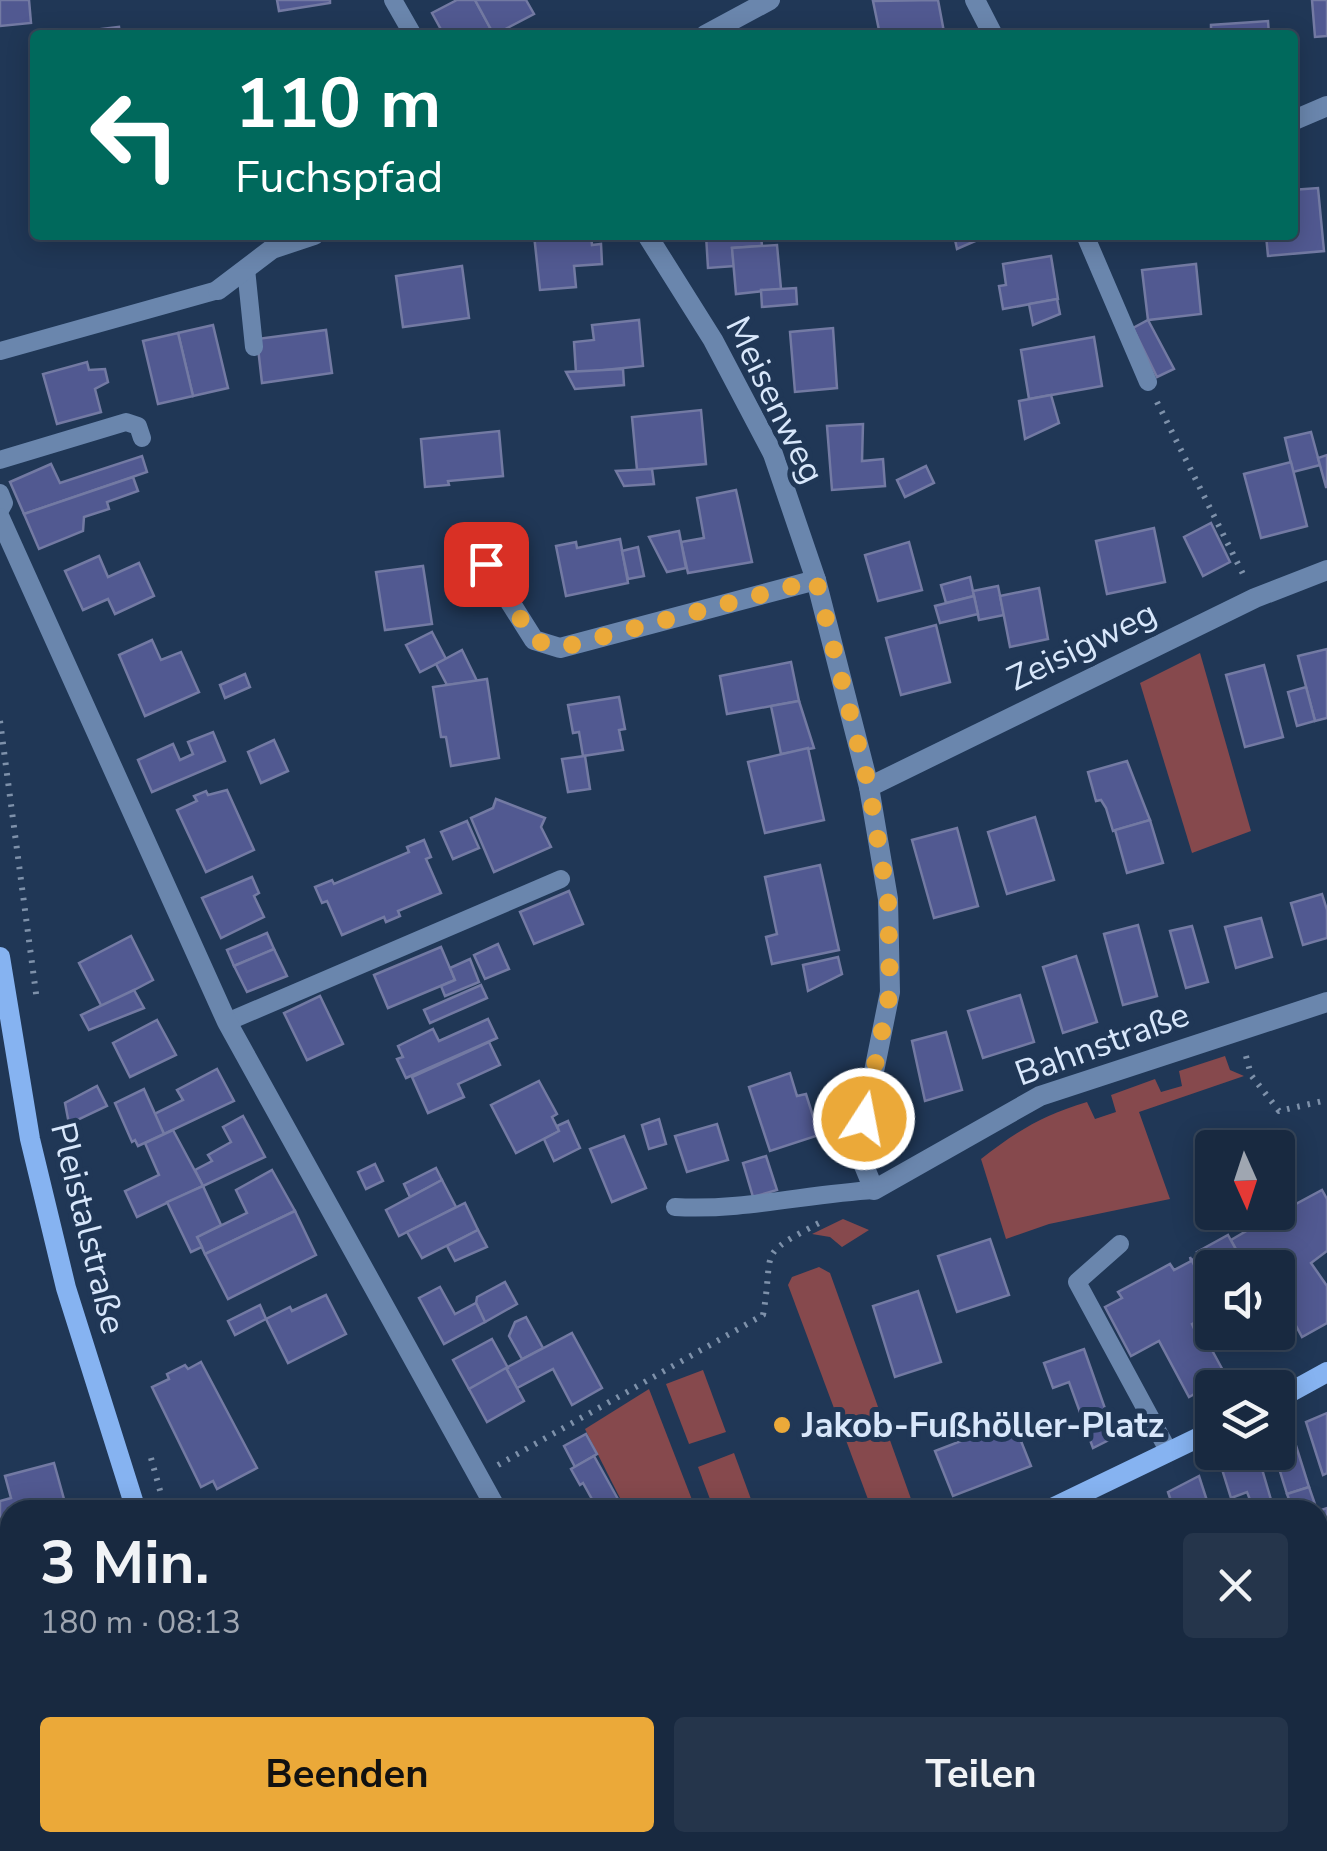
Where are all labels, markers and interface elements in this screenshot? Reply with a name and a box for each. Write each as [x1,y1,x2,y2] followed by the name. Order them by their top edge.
[235,56,441,152] text: 110 m
[70,70,200,200] icon: left
[235,147,443,208] text: Fuchspfad
[714,309,836,491] street label: Meisenweg
[444,522,529,607] pin
[459,537,514,592] icon: arrive
[1000,590,1164,702] street label: Zeisigweg
[1008,991,1196,1097] street label: Bahnstraße
[812,1067,916,1171] position arrow
[39,1117,137,1339] street label: Pleistalstraße
[1195,1130,1295,1230] north arrow
[1195,1130,1295,1470] map controls
[1195,1250,1295,1350] button: sound
[1195,1370,1295,1470] button: layers
[801,1402,1164,1449] place label: Jakob-Fußhöller-Platz
[771,1414,793,1436] marker: Jakob-Fußhöller-Platz
[40,1522,210,1604] text: 3 Min.
[1183,1533,1288,1638] button: close
[40,1601,241,1644] text: 180 m · 08:13
[40,1717,654,1832] button: Beenden
[674,1717,1288,1832] button: Teilen

